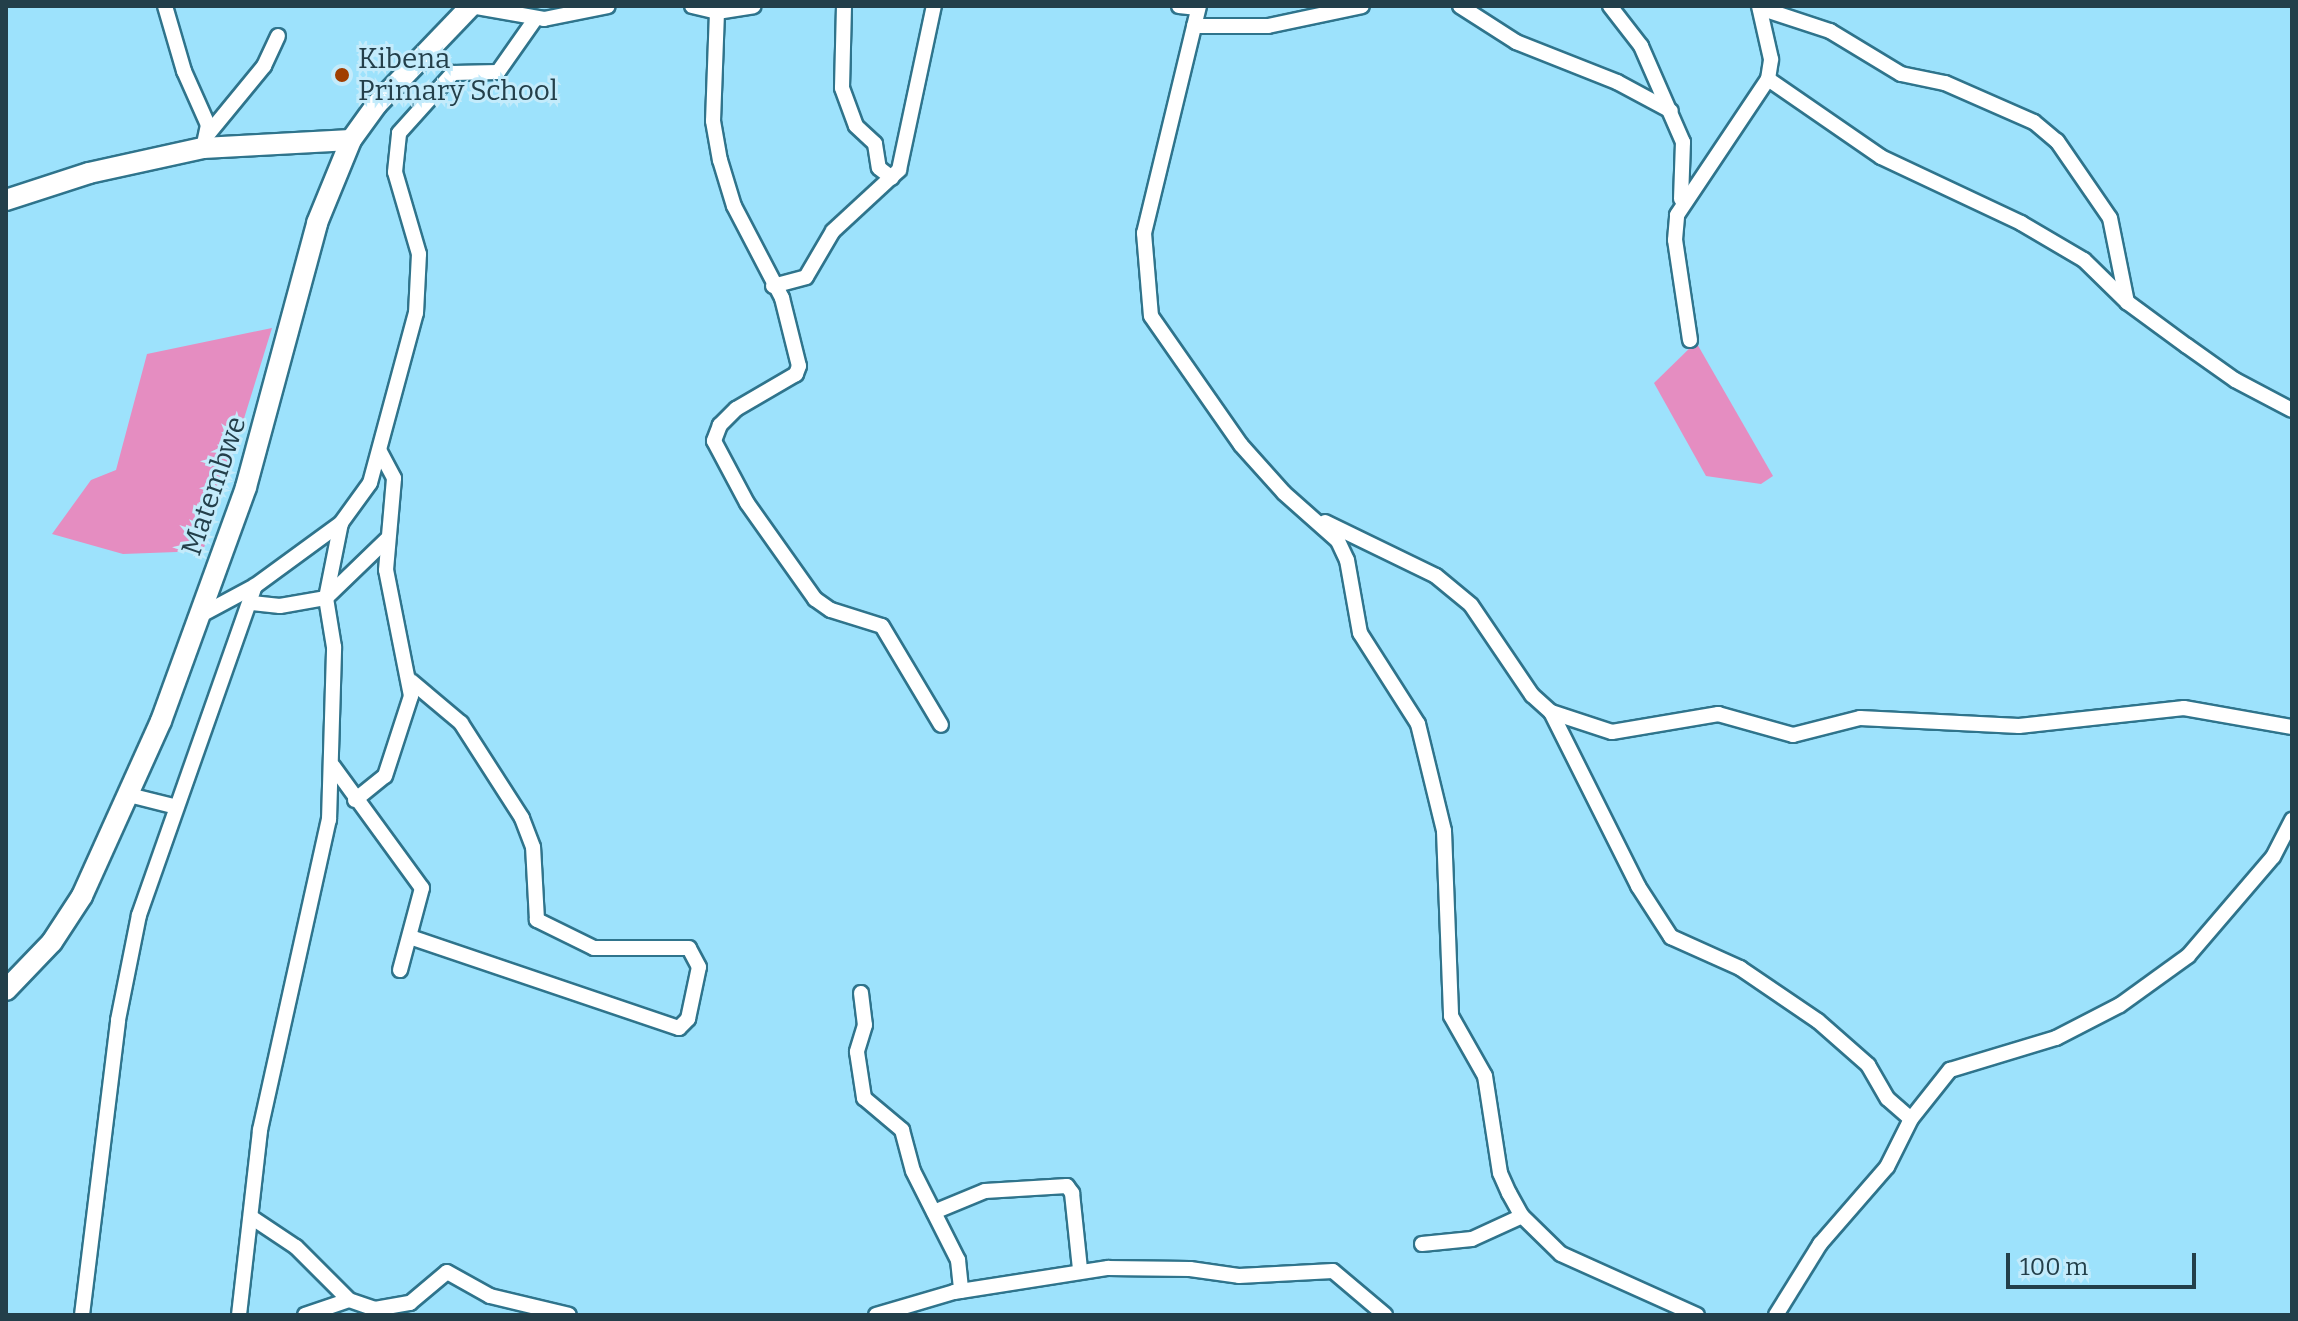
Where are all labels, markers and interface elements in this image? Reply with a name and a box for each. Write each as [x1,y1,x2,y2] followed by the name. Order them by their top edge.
[358,42,558,108] place label: Kibena Primary School
[333,66,351,84] marker: Kibena Primary School
[175,412,253,560] street label: Matembwe
[2010,1237,2200,1287] scale bar
[2020,1253,2088,1281] text: 100 m

